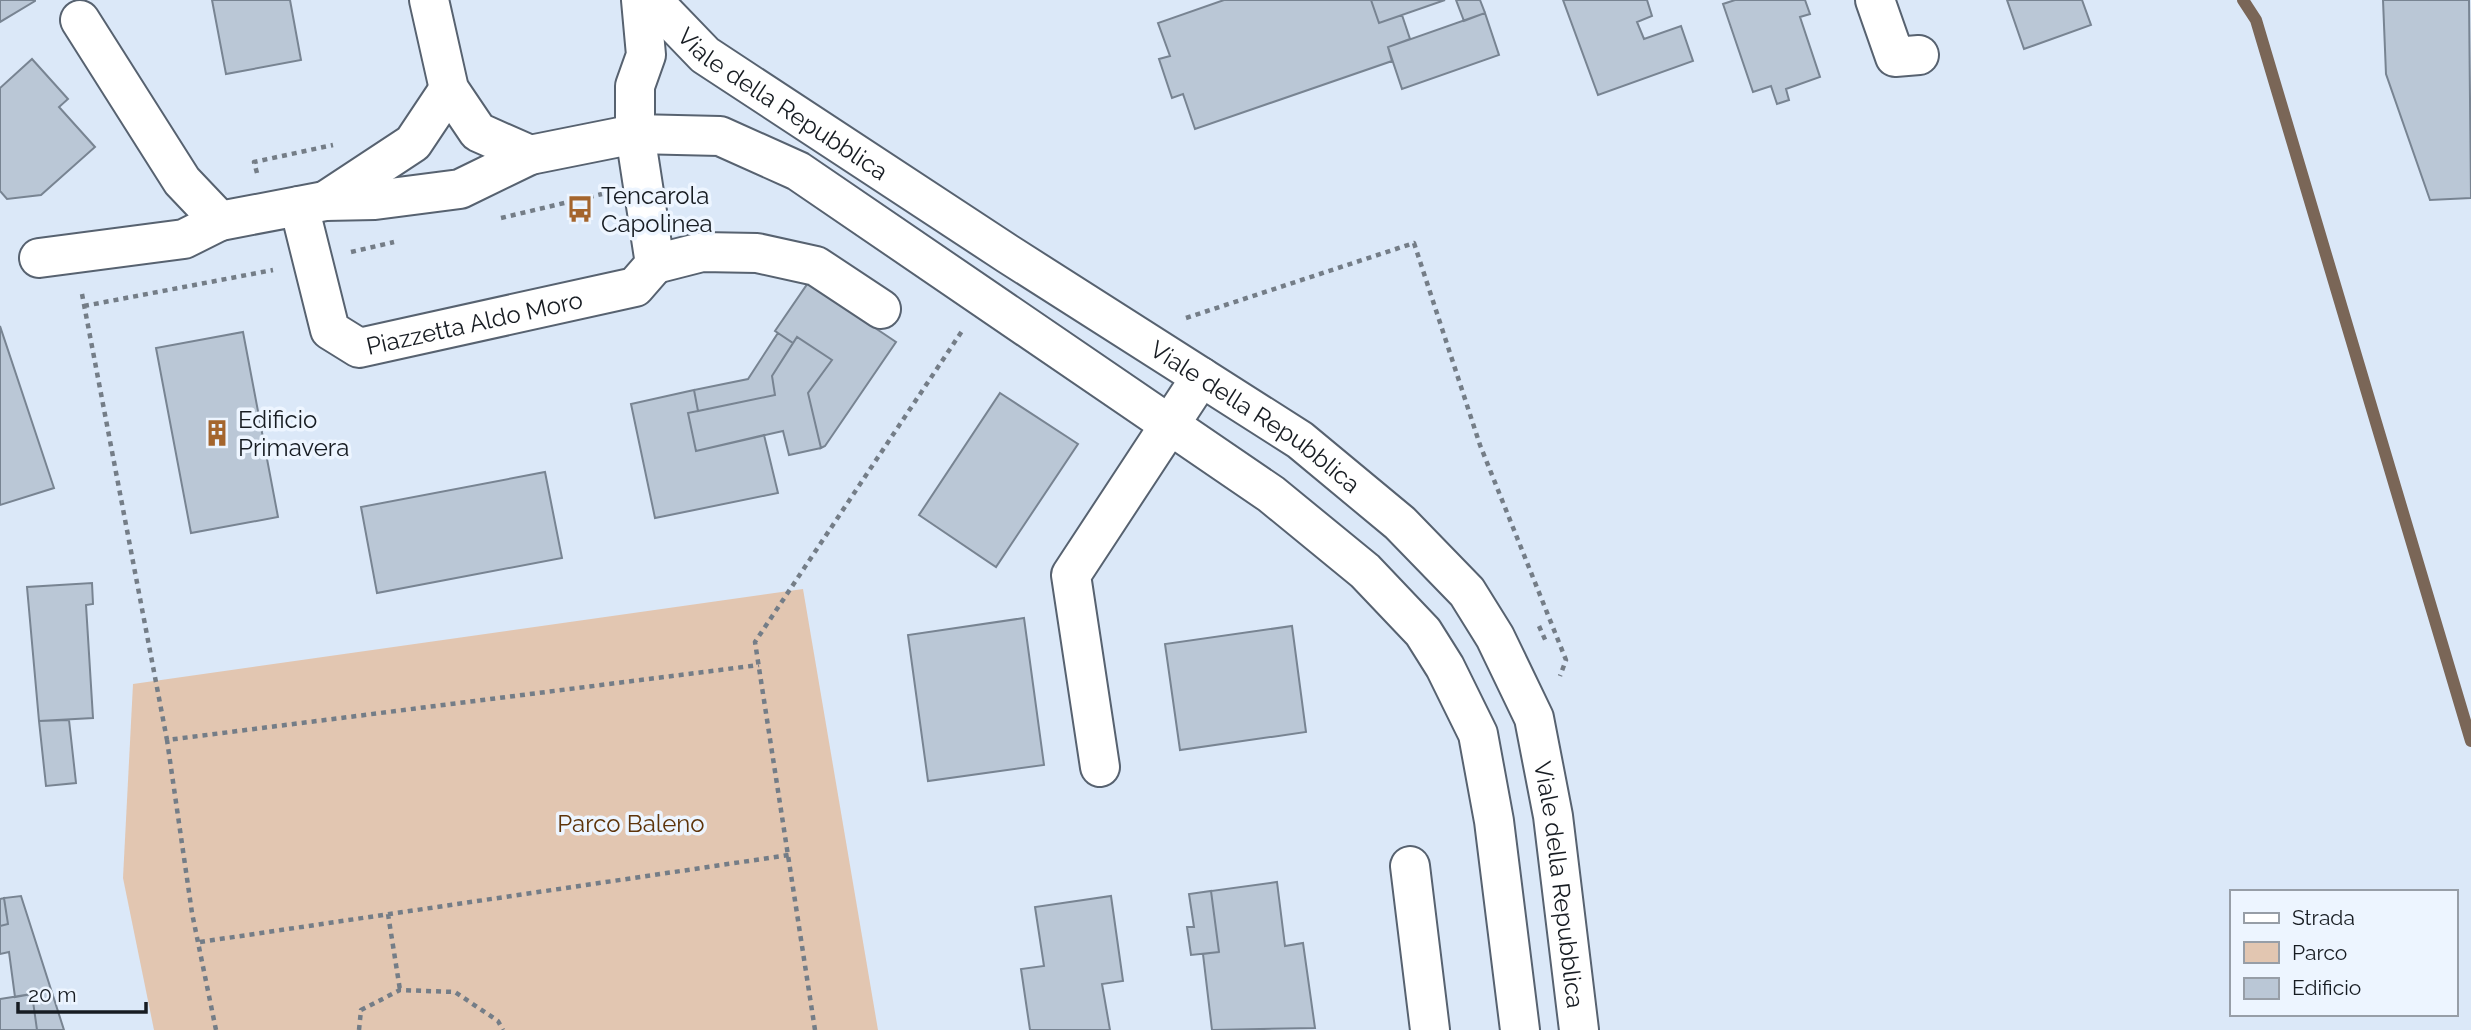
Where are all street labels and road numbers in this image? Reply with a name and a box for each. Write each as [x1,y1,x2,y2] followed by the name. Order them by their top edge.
[672,21,894,186] street label: Viale della Repubblica
[363,285,585,361] street label: Piazzetta Aldo Moro
[1145,334,1366,499] street label: Viale della Repubblica
[1528,759,1591,1010] street label: Viale della Repubblica

